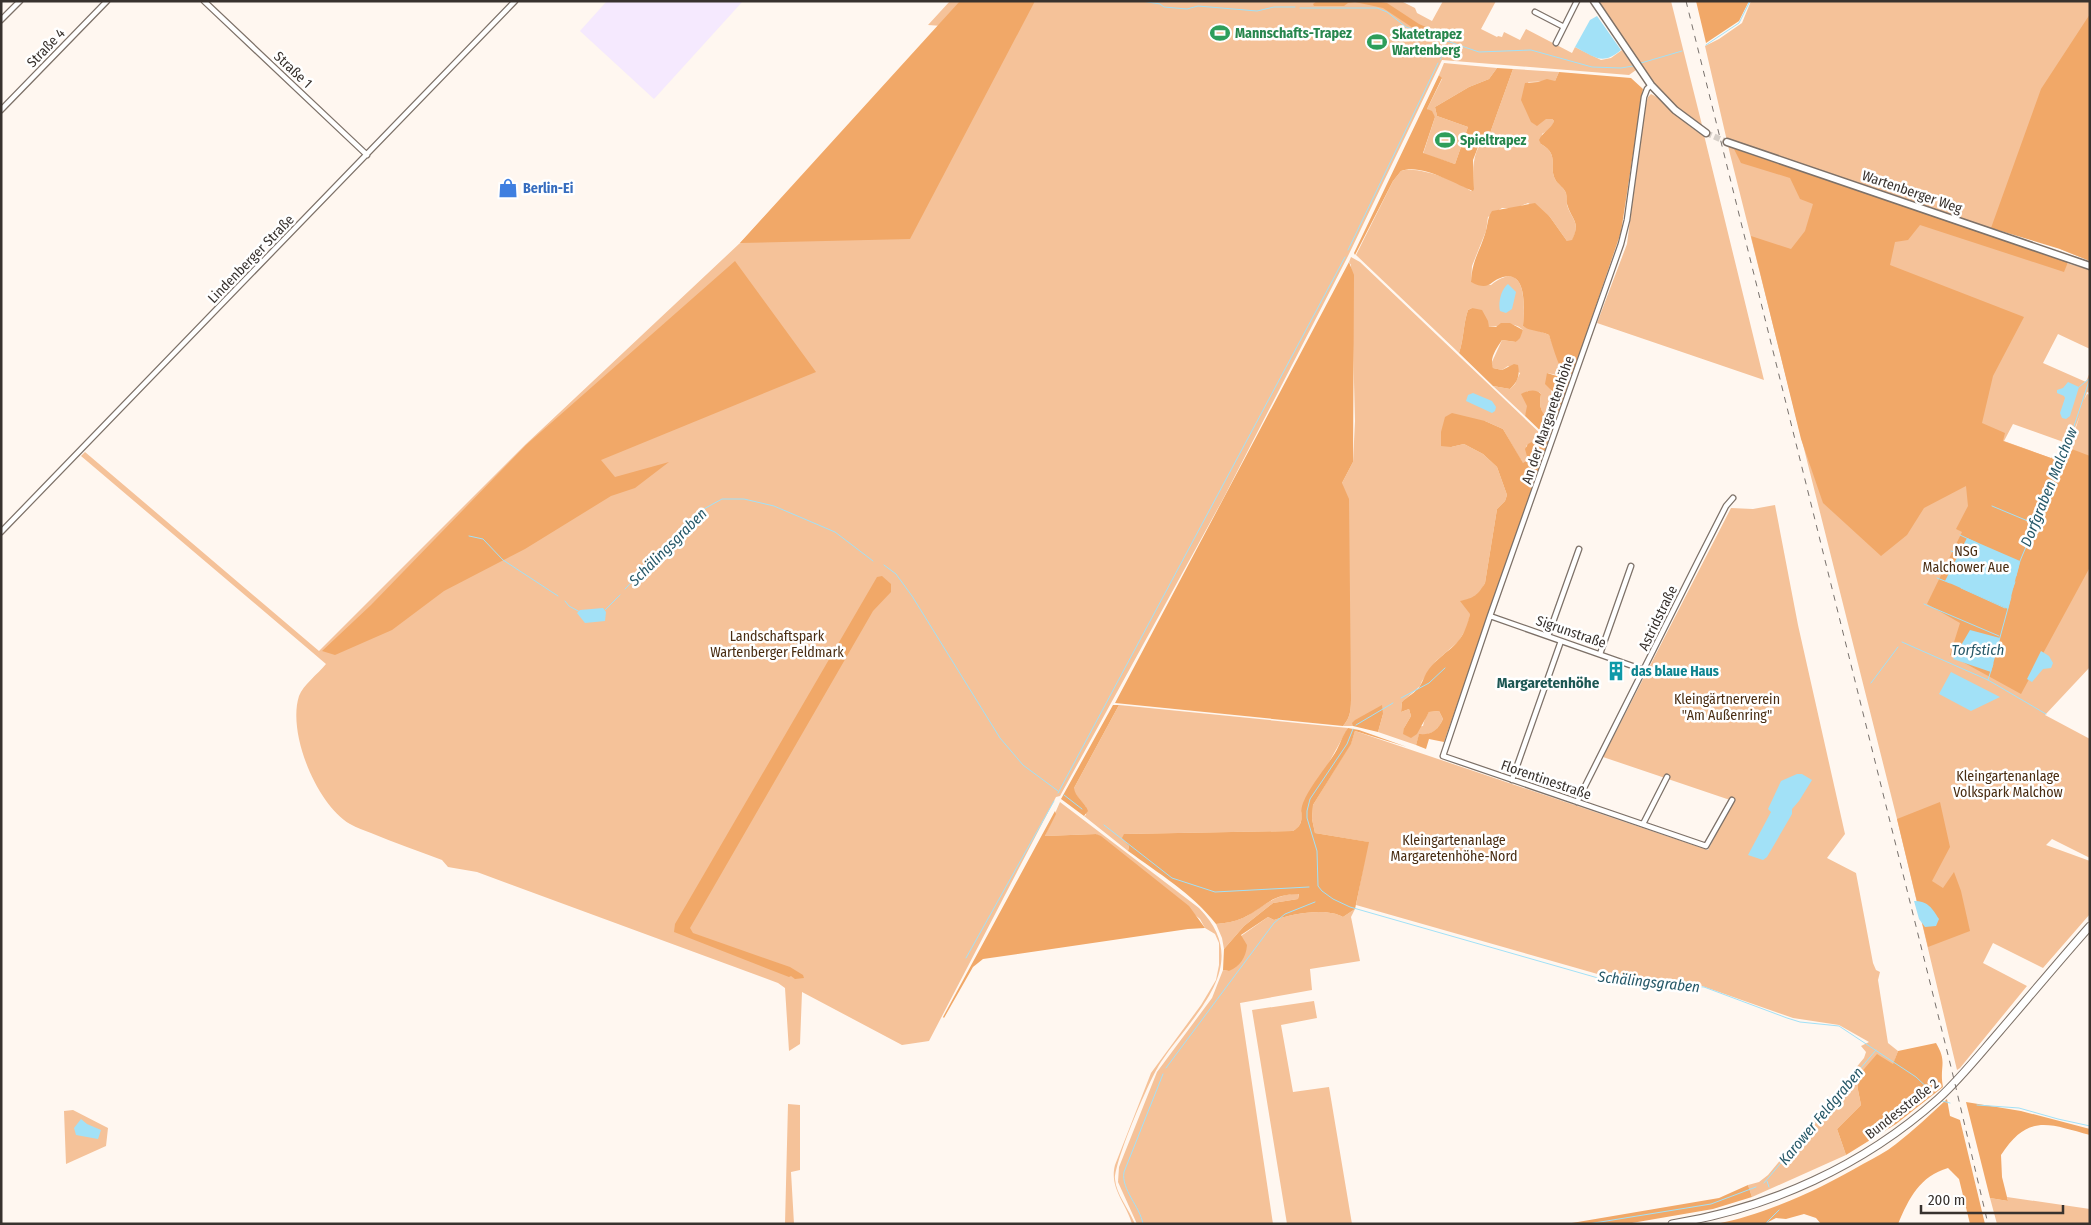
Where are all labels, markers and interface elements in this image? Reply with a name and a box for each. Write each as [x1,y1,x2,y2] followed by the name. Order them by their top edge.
[1209,22,1231,44] sports icon: Mannschafts-Trapez
[23,25,69,71] street label: Straße 4
[1235,25,1352,42] place label: Mannschafts-Trapez
[1392,26,1462,59] place label: Skatetrapez Wartenberg
[1366,31,1388,53] sports icon: Skatetrapez Wartenberg
[270,48,316,92] street label: Straße 1
[1434,129,1456,151] sports icon: Spieltrapez
[1460,132,1527,149] place label: Spieltrapez
[1860,167,1965,217] street label: Wartenberger Weg
[497,177,519,199] shop icon: Berlin-Ei
[523,180,574,197] place label: Berlin-Ei
[204,211,298,307] street label: Lindenberger Straße
[1518,354,1578,486] street label: An der Margaretenhöhe
[2017,425,2081,549] water label: Dorfgraben Malchow
[625,504,711,590] water label: Schälingsgraben
[1923,543,2010,576] park label: NSG Malchower Aue
[1635,583,1681,653] street label: Astridstraße
[1534,612,1608,652] street label: Sigrunstraße
[710,628,844,661] park label: Landschaftspark Wartenberger Feldmark
[1952,641,2004,659] water label: Torfstich
[1605,660,1627,682] building icon: das blaue Haus
[1631,663,1719,680] place label: das blaue Haus
[1497,674,1600,692] district label: Margaretenhöhe
[1674,691,1780,724] park label: Kleingärtnerverein "Am Außenring"
[1499,757,1593,803] street label: Florentinestraße
[1953,768,2063,801] park label: Kleingartenanlage Volkspark Malchow
[1391,832,1517,865] park label: Kleingartenanlage Margaretenhöhe-Nord
[1596,968,1701,996] water label: Schälingsgraben
[1775,1064,1867,1168] water label: Karower Feldgraben
[1862,1075,1942,1143] street label: Bundesstraße 2
[1921,1182,2064,1214] scale bar
[1928,1191,1965,1209] text: 200 m

